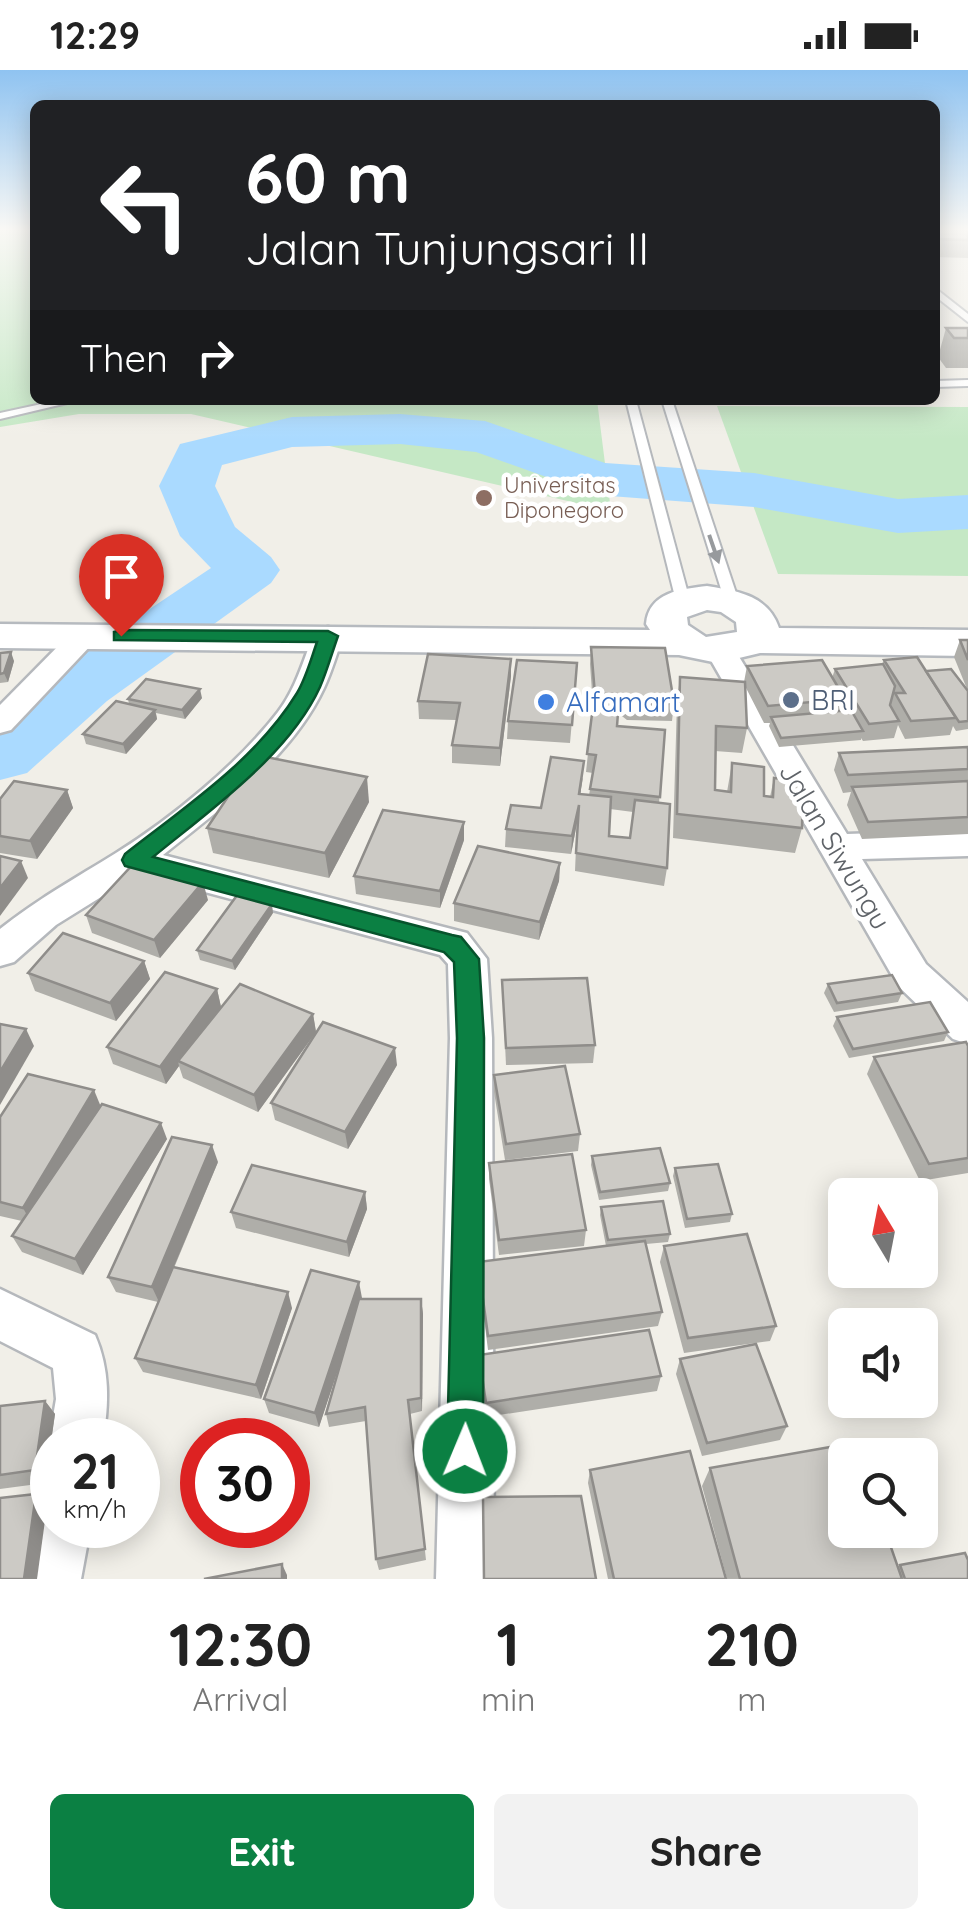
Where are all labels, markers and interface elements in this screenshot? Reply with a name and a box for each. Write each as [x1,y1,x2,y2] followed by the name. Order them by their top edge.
[50,11,140,59] text: 12:29
[245,133,411,221] text: 60 m
[80,140,210,270] icon: left
[245,220,649,276] text: Jalan Tunjungsari II
[188,330,243,385] icon: right
[80,334,168,382] text: Then
[504,471,624,524] place label: Universitas Diponegoro
[473,487,495,509] marker: Universitas Diponegoro
[79,534,164,637] pin
[707,534,722,564] one-way arrow
[94,549,149,604] icon: arrive
[811,682,855,717] place label: BRI
[566,684,680,719] place label: Alfamart
[780,689,802,711] marker: BRI
[535,691,557,713] marker: Alfamart
[772,756,899,935] street label: Jalan Siwungu
[828,1178,938,1288] north arrow
[828,1178,938,1548] map controls
[828,1308,938,1418] button: sound
[413,1399,517,1503] position arrow
[180,1418,310,1548] speed limit sign: 30
[828,1438,938,1548] button: search
[71,1439,119,1502] text: 21
[63,1493,127,1524] text: km/h
[169,1606,312,1681] text: 12:30
[497,1606,520,1681] text: 1
[705,1606,799,1681] text: 210
[193,1679,288,1719] text: Arrival
[481,1679,536,1719] text: min
[737,1679,766,1719] text: m
[50,1794,474,1909] button: Exit
[494,1794,918,1909] button: Share

